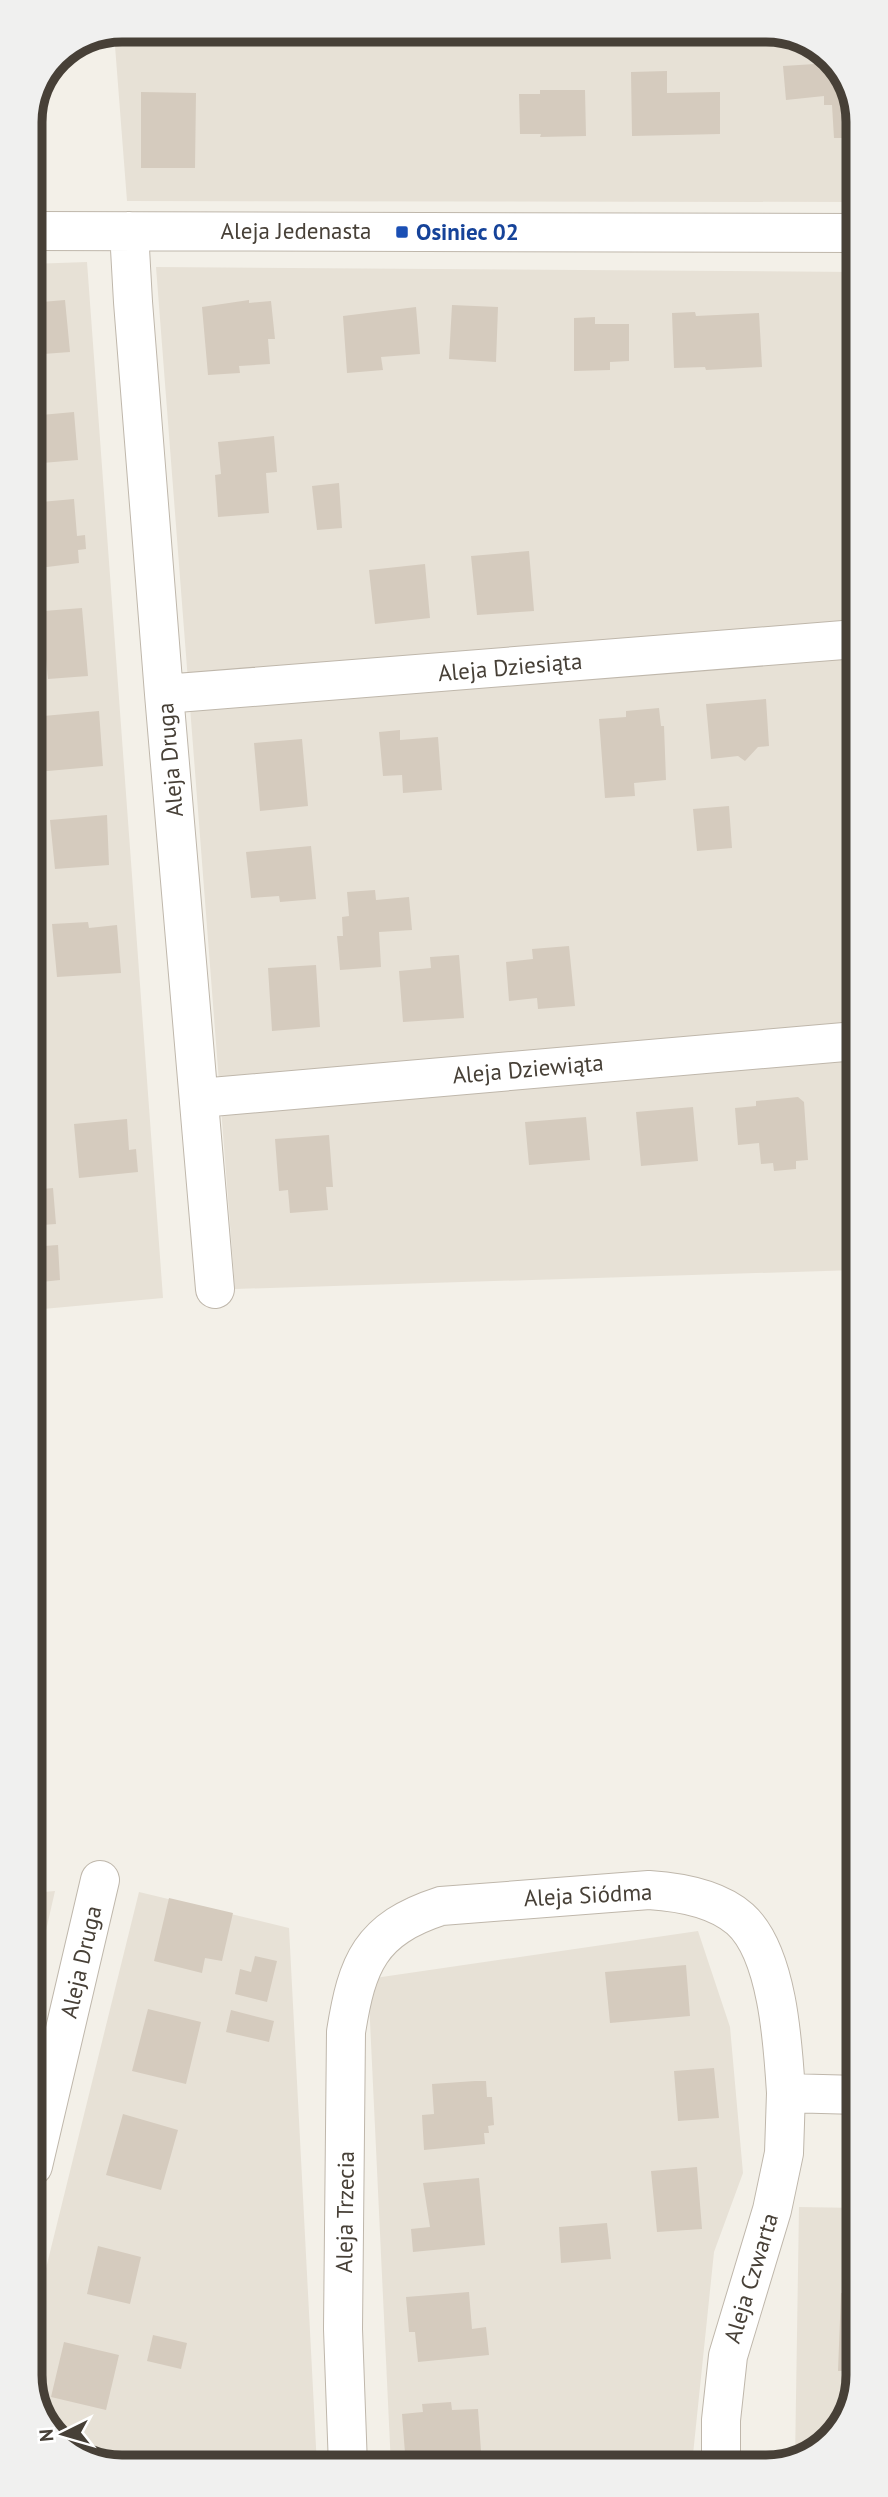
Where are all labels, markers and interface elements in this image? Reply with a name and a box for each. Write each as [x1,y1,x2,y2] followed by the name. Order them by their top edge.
[221,216,371,245] street label: Aleja Jedenasta
[416,217,519,246] place label: Osiniec 02
[394,224,410,240] marker: Osiniec 02
[437,646,583,687] street label: Aleja Dziesiąta
[150,702,189,818] street label: Aleja Druga
[451,1047,605,1090] street label: Aleja Dziewiąta
[523,1877,653,1912] street label: Aleja Siódma
[53,1903,108,2021] street label: Aleja Druga
[329,2151,360,2273] street label: Aleja Trzecia
[717,2209,784,2346] street label: Aleja Czwarta
[28,2399,98,2469] north arrow
[34,2428,59,2443] text: N

